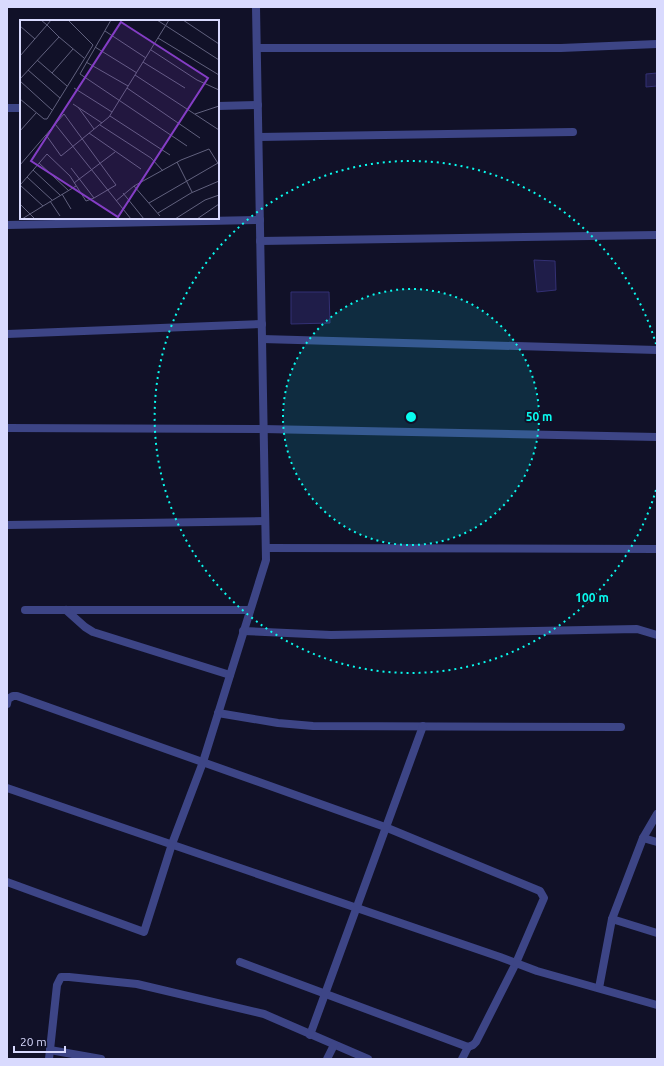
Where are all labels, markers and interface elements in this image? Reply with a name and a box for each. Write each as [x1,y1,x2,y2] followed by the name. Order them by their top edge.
[20,20,219,219] inset map
[404,410,418,424] centre of rings
[526,410,552,423] text: 50 m
[575,591,609,604] text: 100 m
[14,1028,65,1054] scale bar
[20,1035,47,1048] text: 20 m

